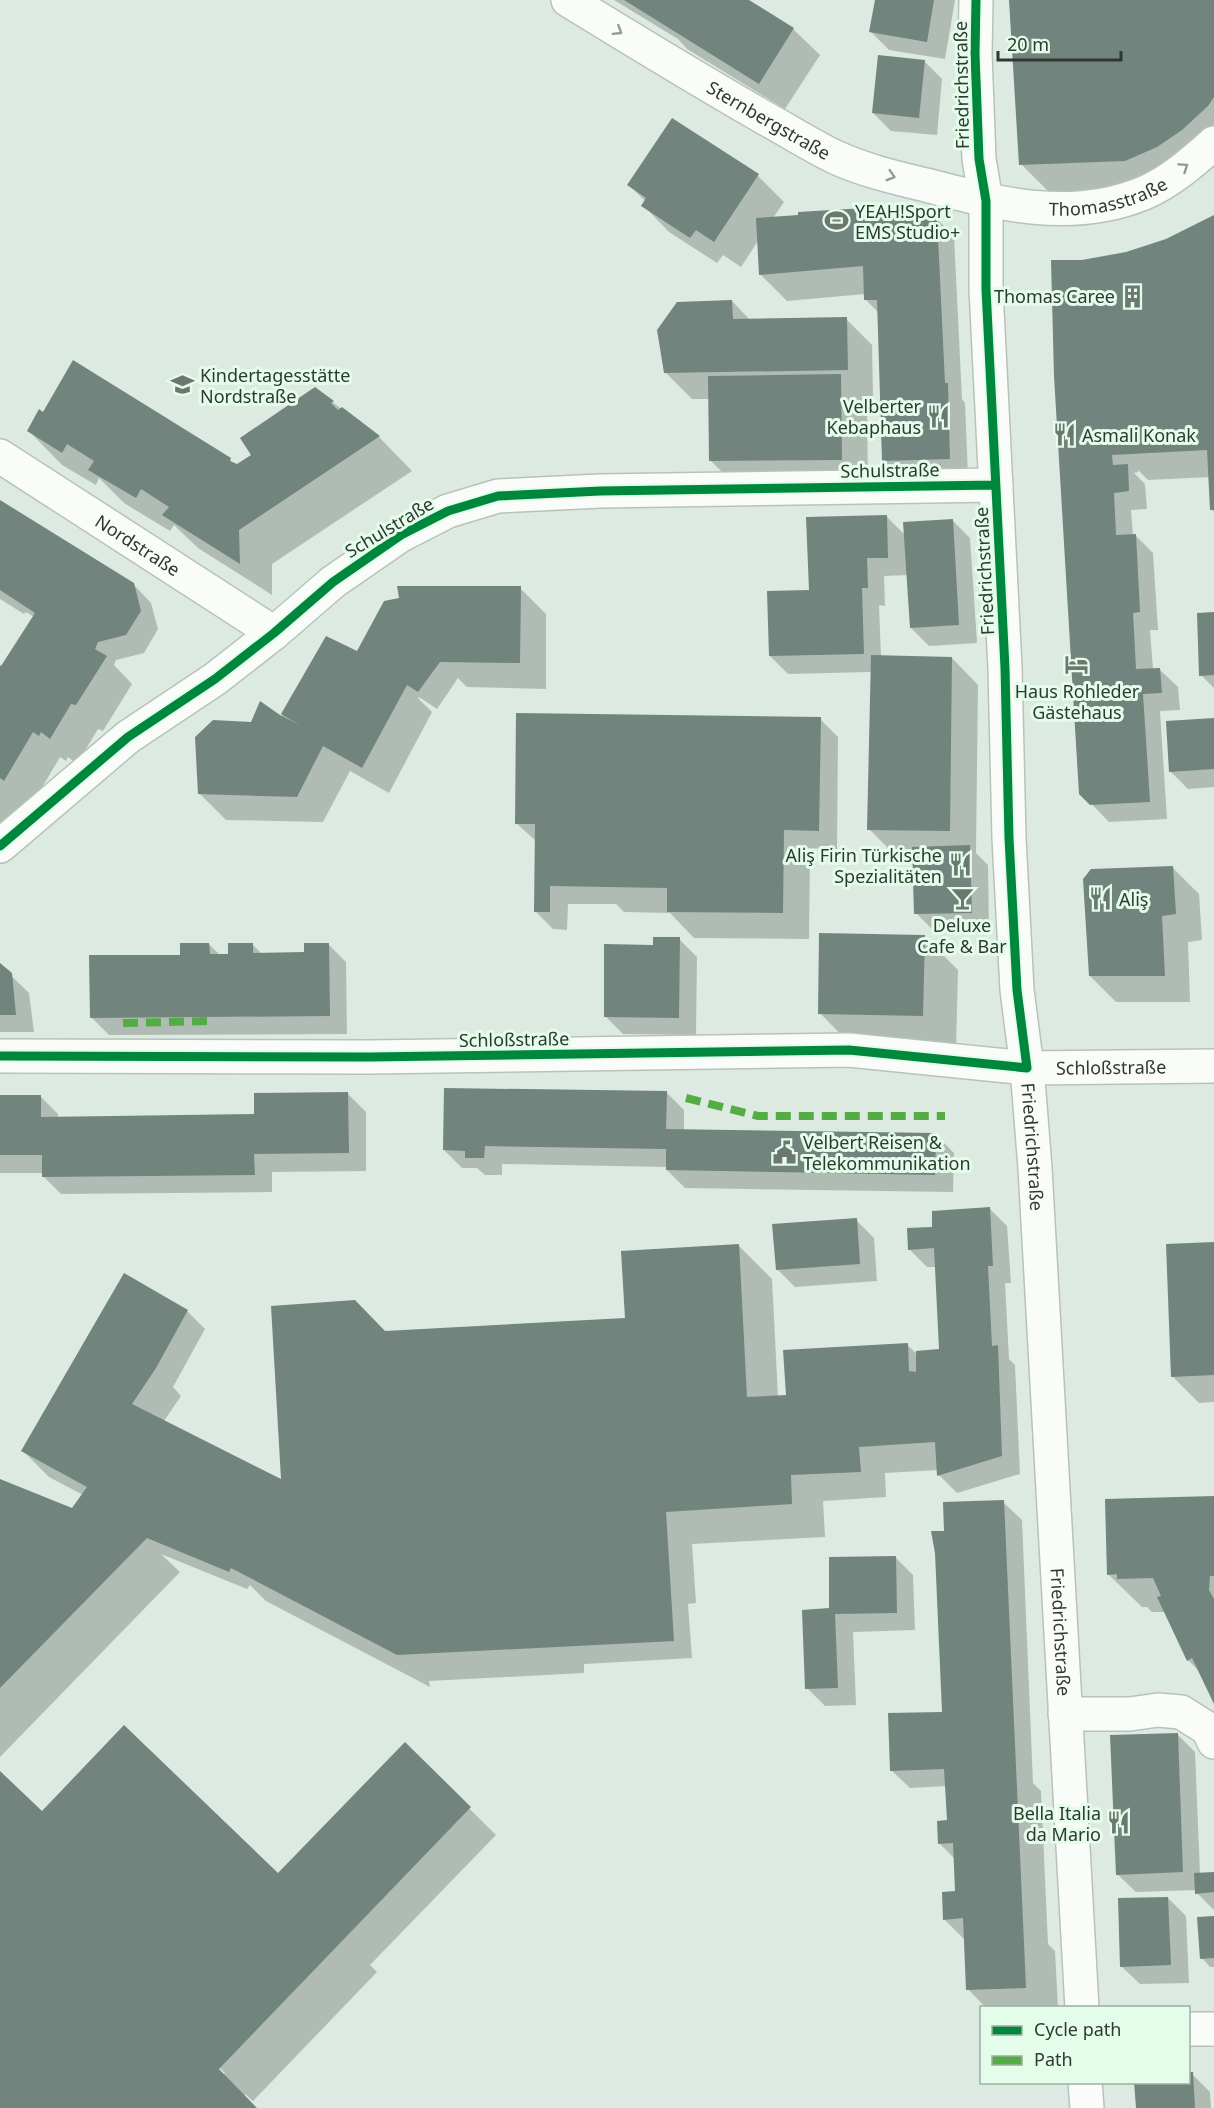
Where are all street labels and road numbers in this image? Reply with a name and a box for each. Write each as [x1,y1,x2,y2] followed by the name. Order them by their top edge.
[948,21,974,149] street label: Friedrichstraße
[703,75,835,165] street label: Sternbergstraße
[1048,171,1171,221] street label: Thomasstraße
[840,457,940,483] street label: Schulstraße
[340,491,438,563] street label: Schulstraße
[969,506,999,636] street label: Friedrichstraße
[91,509,185,581] street label: Nordstraße
[459,1026,569,1052] street label: Schloßstraße
[1056,1055,1166,1080] street label: Schloßstraße
[1016,1082,1049,1211] street label: Friedrichstraße
[1045,1567,1077,1697] street label: Friedrichstraße

